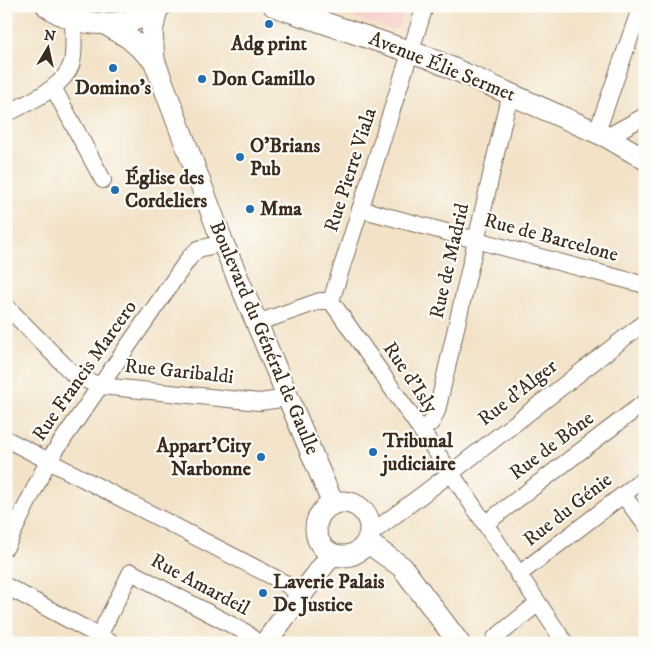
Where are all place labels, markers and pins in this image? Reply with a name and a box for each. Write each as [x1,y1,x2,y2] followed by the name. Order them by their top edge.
[263,18,275,30] marker: Adg print
[230,32,308,57] place label: Adg print
[107,62,119,74] marker: Domino's
[212,67,315,92] place label: Don Camillo
[196,73,208,85] marker: Don Camillo
[75,76,152,101] place label: Domino's
[250,134,320,182] place label: O'Brians Pub
[234,151,246,163] marker: O'Brians Pub
[125,165,207,214] place label: Église des Cordeliers
[109,184,121,196] marker: Église des Cordeliers
[260,197,302,222] place label: Mma
[244,203,256,215] marker: Mma
[380,429,456,477] place label: Tribunal judiciaire
[156,434,252,482] place label: Appart'City Narbonne
[367,446,379,458] marker: Tribunal judiciaire
[255,451,267,463] marker: Appart'City Narbonne
[273,570,385,618] place label: Laverie Palais De Justice
[257,587,269,599] marker: Laverie Palais De Justice

